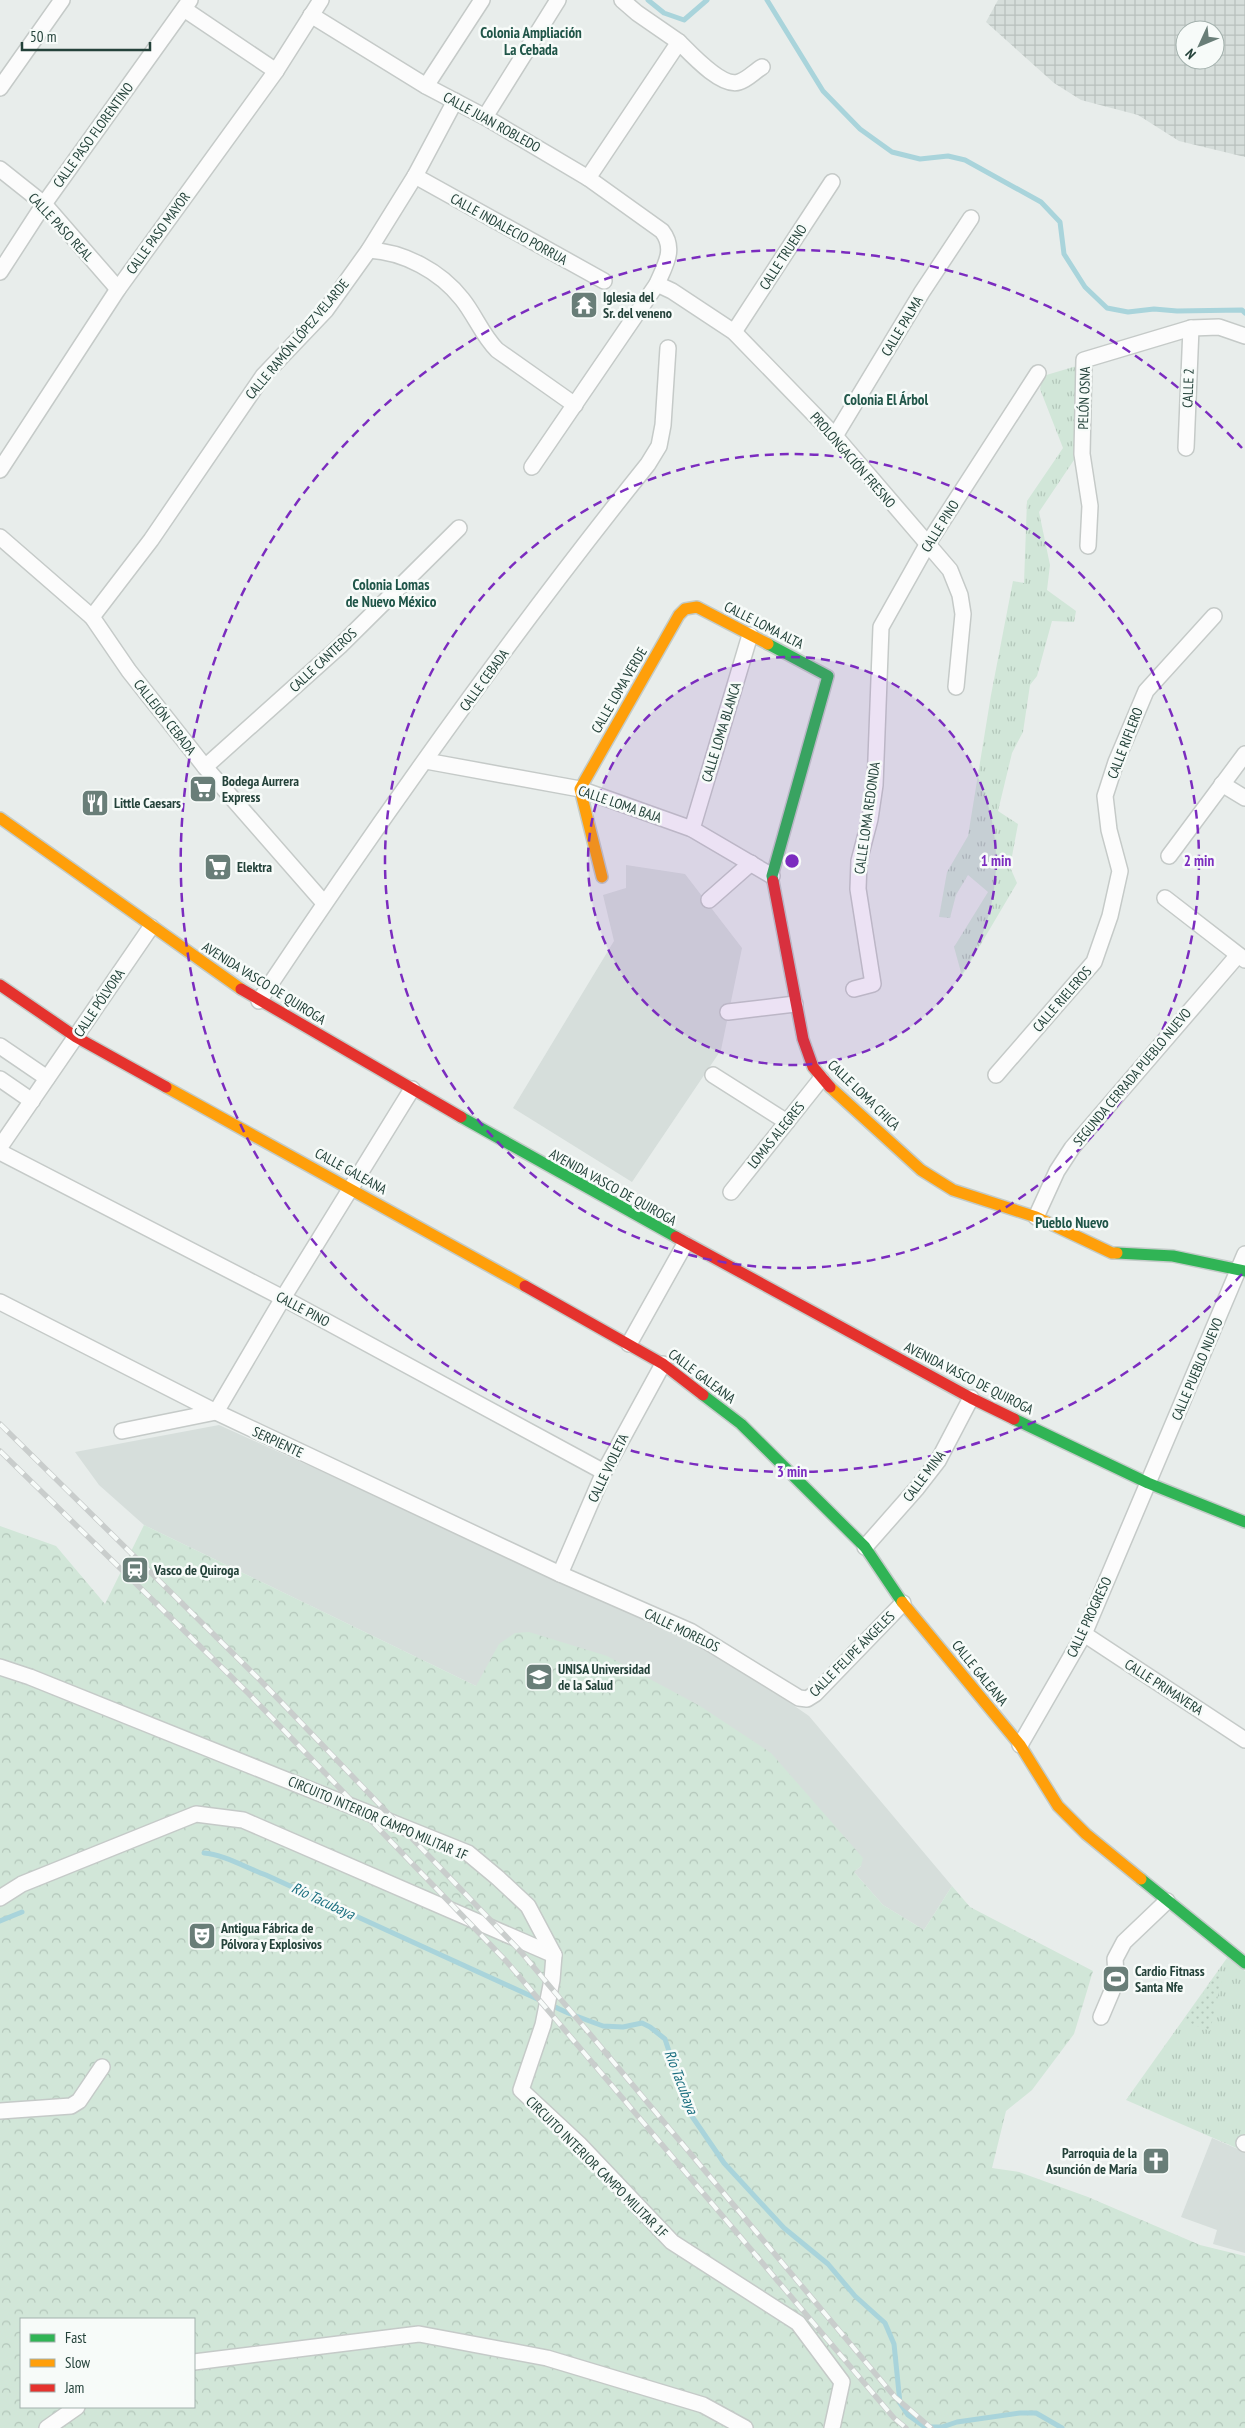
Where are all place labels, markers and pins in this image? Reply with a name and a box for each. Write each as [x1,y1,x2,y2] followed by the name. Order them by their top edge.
[603,288,672,322] place label: Iglesia del Sr. del veneno
[569,290,599,320] temple icon: Iglesia del Sr. del veneno
[222,772,299,806] place label: Bodega Aurrera Express
[188,774,218,804] supermarket icon: Bodega Aurrera Express
[80,788,110,818] restaurant icon: Little Caesars
[114,794,181,812] place label: Little Caesars
[203,852,233,882] supermarket icon: Elektra
[783,852,801,870] centre of rings
[237,858,272,876] place label: Elektra
[120,1555,150,1585] station icon: Vasco de Quiroga
[153,1561,239,1579] place label: Vasco de Quiroga
[558,1660,650,1694] place label: UNISA Universidad de la Salud
[524,1662,554,1692] school or university icon: UNISA Universidad de la Salud
[220,1919,322,1953] place label: Antigua Fábrica de Pólvora y Explosivos
[187,1921,217,1951] theatre icon: Antigua Fábrica de Pólvora y Explosivos
[1135,1962,1205,1996] place label: Cardio Fitnass Santa Nfe
[1101,1964,1131,1994] sports icon: Cardio Fitnass Santa Nfe
[1045,2144,1137,2178] place label: Parroquia de la Asunción de María
[1141,2146,1171,2176] church icon: Parroquia de la Asunción de María

